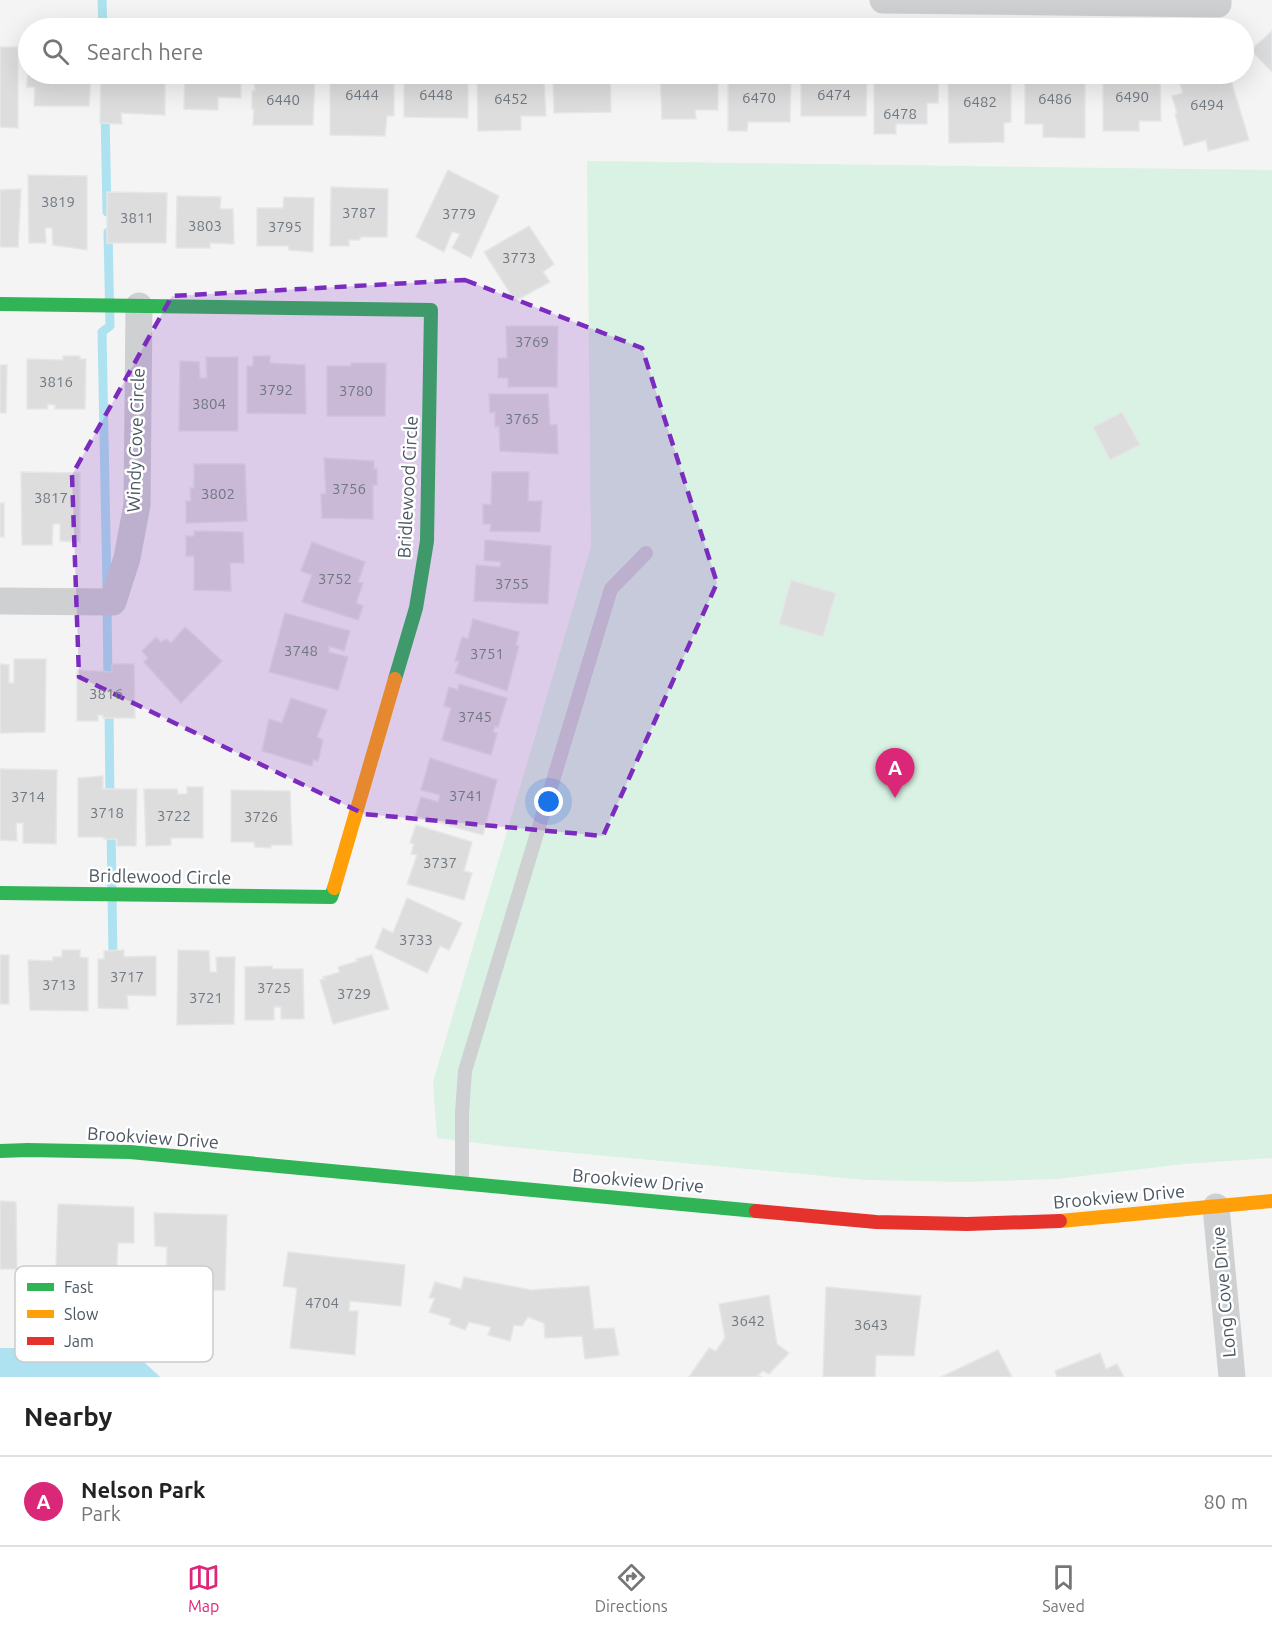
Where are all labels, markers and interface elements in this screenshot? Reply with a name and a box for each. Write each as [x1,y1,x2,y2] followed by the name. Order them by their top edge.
[18,18,1254,84] search box
[39,35,72,68] icon: search
[87,39,203,64] text: Search here
[345,86,379,103] house number: 6444
[419,86,453,103] house number: 6448
[817,86,851,103] house number: 6474
[1115,88,1149,105] house number: 6490
[742,89,776,106] house number: 6470
[494,90,528,107] house number: 6452
[1038,90,1072,107] house number: 6486
[266,91,300,108] house number: 6440
[963,93,997,110] house number: 6482
[1190,96,1224,113] house number: 6494
[883,105,917,122] house number: 6478
[41,193,75,210] house number: 3819
[342,204,376,221] house number: 3787
[442,205,476,222] house number: 3779
[120,209,154,226] house number: 3811
[188,217,222,234] house number: 3803
[268,218,302,235] house number: 3795
[502,249,536,266] house number: 3773
[515,333,549,350] house number: 3769
[122,367,148,513] street label: Windy Cove Circle
[39,373,73,390] house number: 3816
[259,381,293,398] house number: 3792
[339,382,373,399] house number: 3780
[192,395,226,412] house number: 3804
[505,410,539,427] house number: 3765
[393,415,421,559] street label: Bridlewood Circle
[332,480,366,497] house number: 3756
[201,485,235,502] house number: 3802
[34,489,68,506] house number: 3817
[318,570,352,587] house number: 3752
[495,575,529,592] house number: 3755
[284,642,318,659] house number: 3748
[470,645,504,662] house number: 3751
[89,685,123,702] house number: 3816
[458,708,492,725] house number: 3745
[876,748,914,798] pin: A
[449,787,483,804] house number: 3741
[534,787,563,816] your location
[11,788,45,805] house number: 3714
[90,804,124,821] house number: 3718
[157,807,191,824] house number: 3722
[244,808,278,825] house number: 3726
[423,854,457,871] house number: 3737
[88,865,232,887] street label: Bridlewood Circle
[399,931,433,948] house number: 3733
[110,968,144,985] house number: 3717
[42,976,76,993] house number: 3713
[257,979,291,996] house number: 3725
[337,985,371,1002] house number: 3729
[189,989,223,1006] house number: 3721
[86,1122,220,1152] street label: Brookview Drive
[571,1164,705,1196] street label: Brookview Drive
[1052,1180,1186,1212] street label: Brookview Drive
[1207,1226,1239,1358] street label: Long Cove Drive
[15,1266,213,1362] legend
[64,1278,94,1296] text: Fast
[305,1294,339,1311] house number: 4704
[64,1305,99,1323] text: Slow
[731,1312,765,1329] house number: 3642
[854,1316,888,1333] house number: 3643
[64,1332,94,1350] text: Jam
[24,1402,112,1431] text: Nearby
[81,1477,205,1502] text: Nelson Park
[36,1490,51,1513] text: A
[1204,1490,1248,1513] text: 80 m
[81,1502,121,1525] text: Park
[187,1561,220,1615] tab: Map
[595,1561,668,1615] tab: Directions
[1042,1561,1085,1615] tab: Saved

